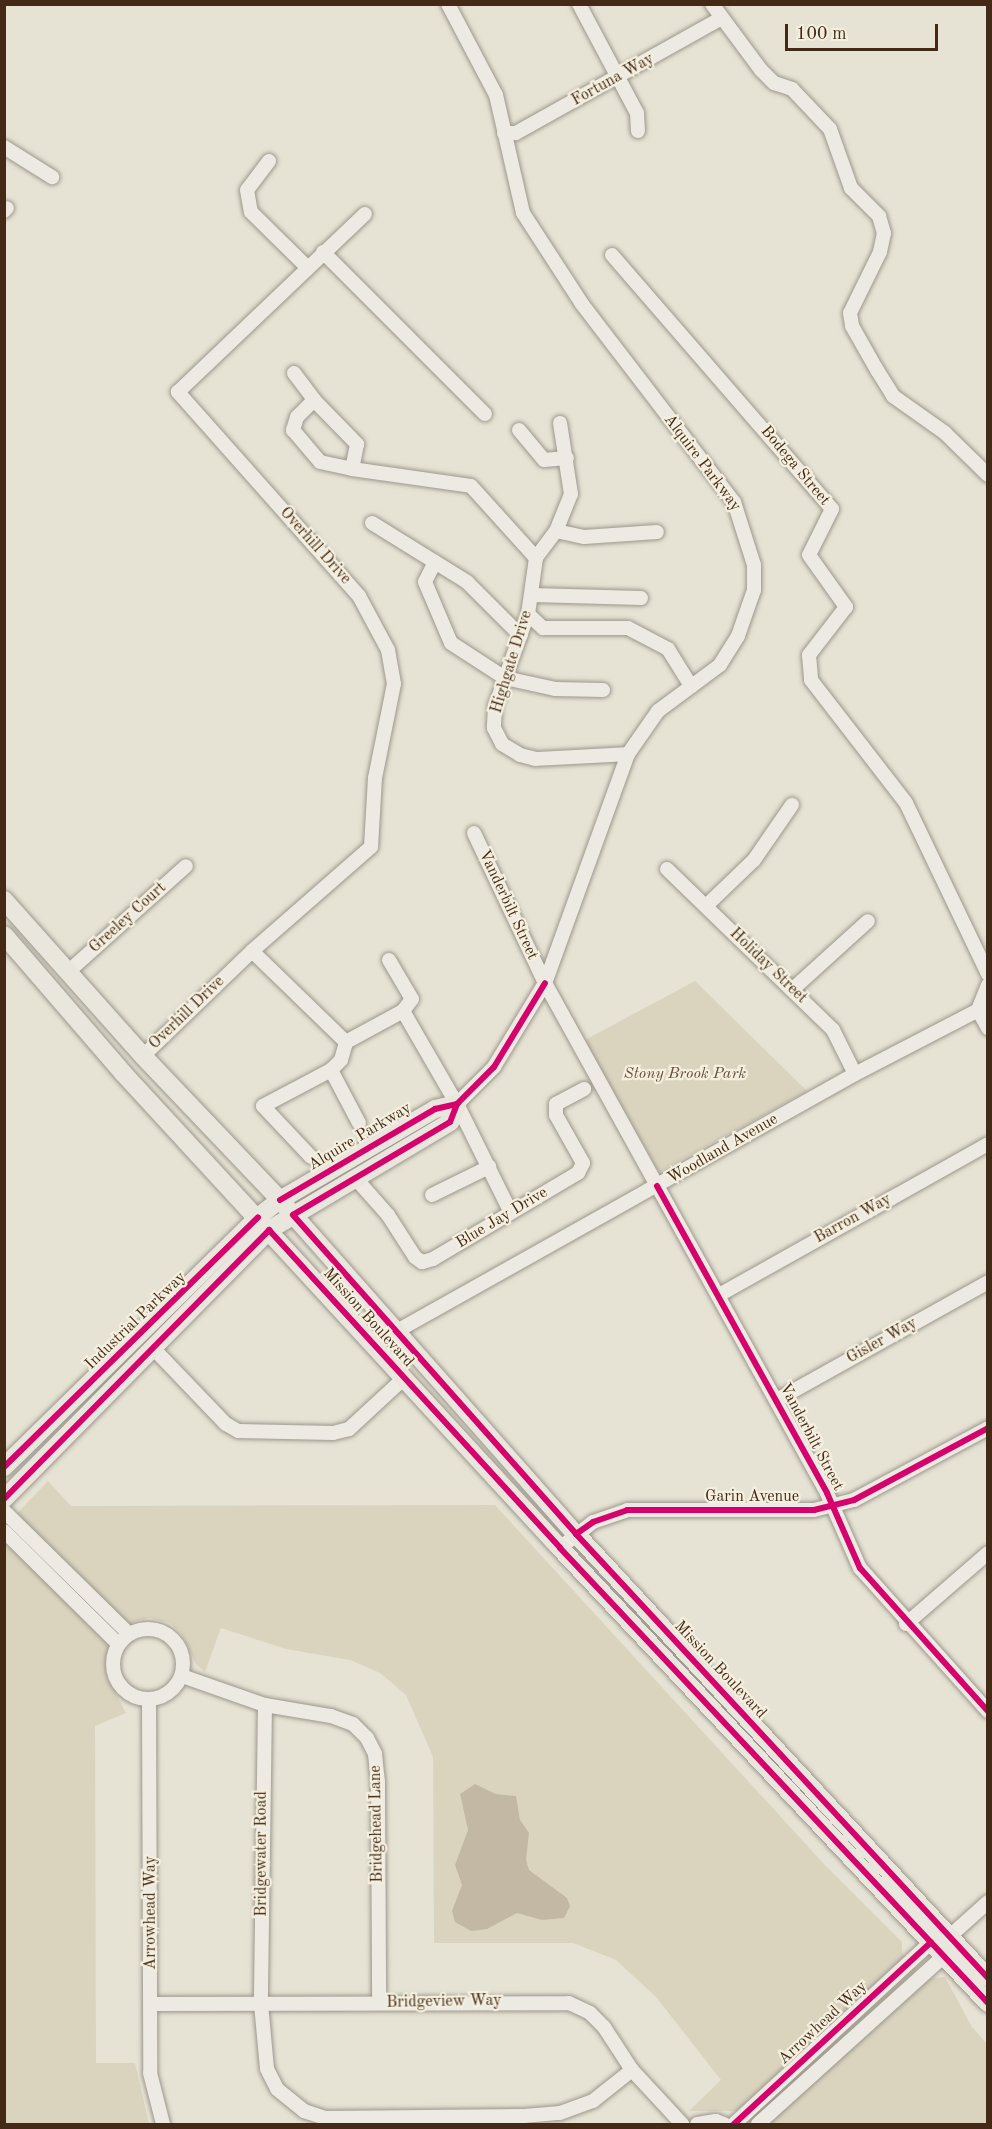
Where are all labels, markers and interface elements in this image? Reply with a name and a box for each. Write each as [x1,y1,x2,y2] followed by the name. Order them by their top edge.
[788,12,941,50] scale bar
[796,25,847,43] text: 100 m
[568,49,658,111] street label: Fortuna Way
[659,411,745,515] street label: Alquire Parkway
[756,422,834,510] street label: Bodega Street
[275,503,355,589] street label: Overhill Drive
[487,608,537,716] street label: Highgate Drive
[474,847,542,963] street label: Vanderbilt Street
[86,878,170,958] street label: Greeley Court
[725,924,811,1008] street label: Holiday Street
[145,972,229,1054] street label: Overhill Drive
[624,1064,746,1084] park label: Stony Brook Park
[305,1099,415,1175] street label: Alquire Parkway
[664,1110,782,1188] street label: Woodland Avenue
[453,1183,551,1253] street label: Blue Jay Drive
[811,1190,895,1248] street label: Barron Way
[318,1264,418,1372] street label: Mission Boulevard
[82,1268,190,1374] street label: Industrial Parkway
[843,1314,921,1368] street label: Gisler Way
[775,1380,847,1494] street label: Vanderbilt Street
[705,1487,799,1507] street label: Garin Avenue
[670,1617,770,1723] street label: Mission Boulevard
[366,1765,388,1883] street label: Bridgehead Lane
[252,1791,272,1917] street label: Bridgewater Road
[141,1856,161,1970] street label: Arrowhead Way
[775,1977,871,2069] street label: Arrowhead Way
[386,1991,502,2013] street label: Bridgeview Way

